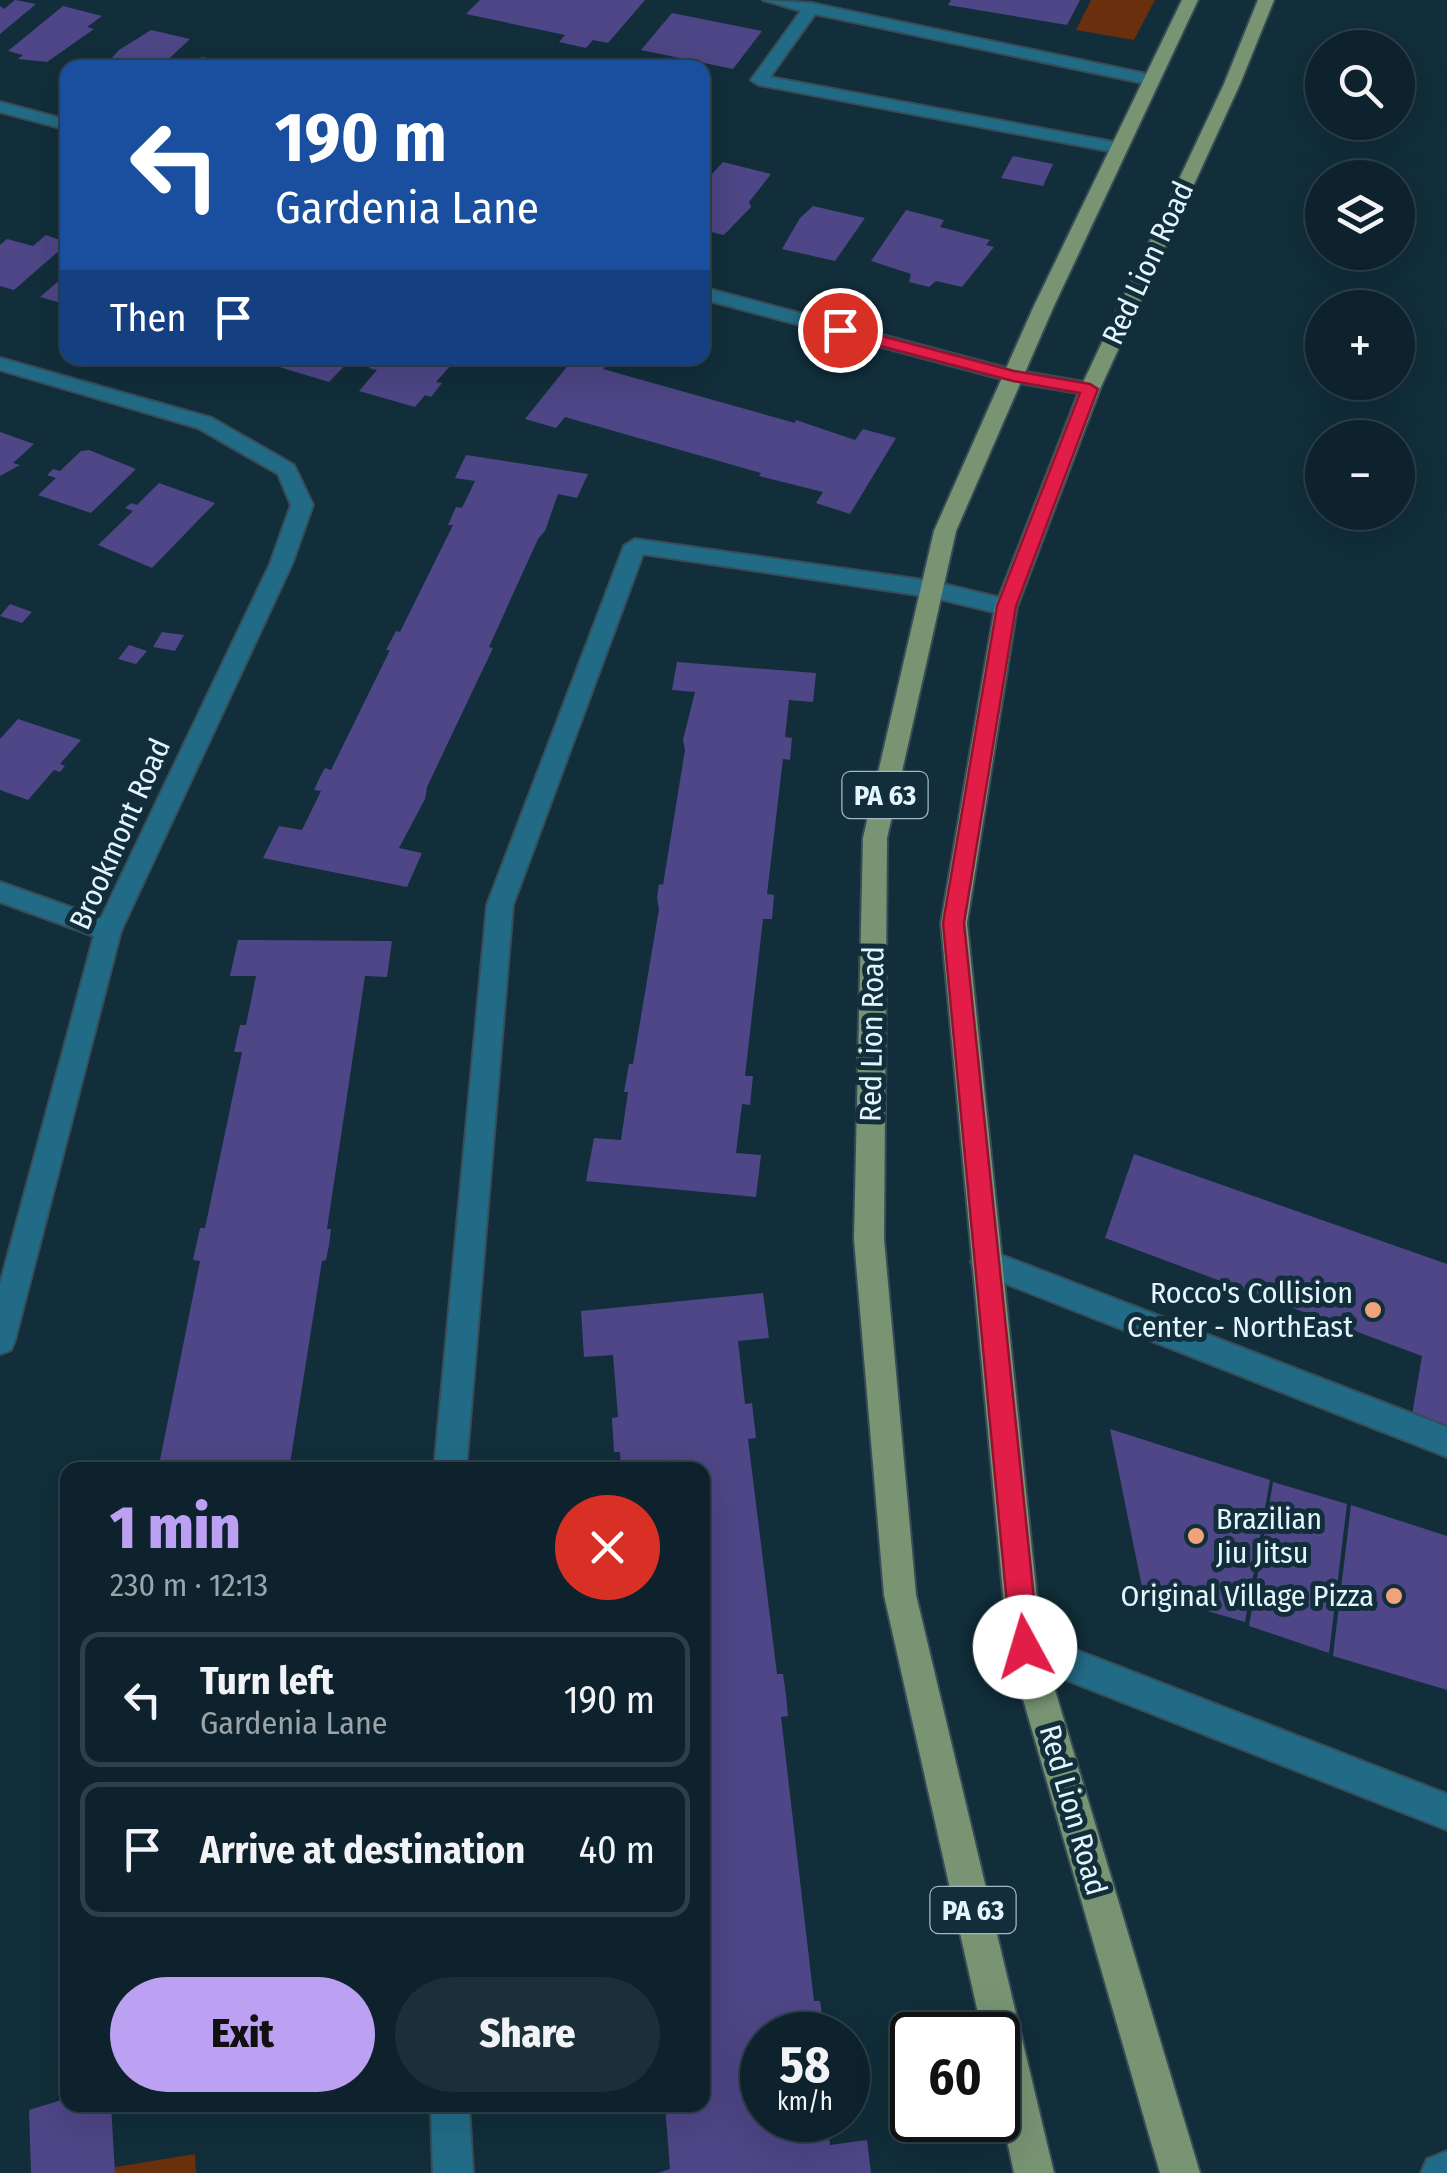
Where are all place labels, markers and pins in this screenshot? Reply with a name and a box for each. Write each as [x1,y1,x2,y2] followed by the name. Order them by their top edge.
[798,288,883,373] pin
[1127,1275,1353,1345] place label: Rocco's Collision Center - NorthEast
[1362,1299,1384,1321] marker: Rocco's Collision Center - NorthEast
[1216,1501,1322,1571] place label: Brazilian Jiu Jitsu
[1185,1525,1207,1547] marker: Brazilian Jiu Jitsu
[1121,1578,1374,1614] place label: Original Village Pizza
[1383,1585,1405,1607] marker: Original Village Pizza

